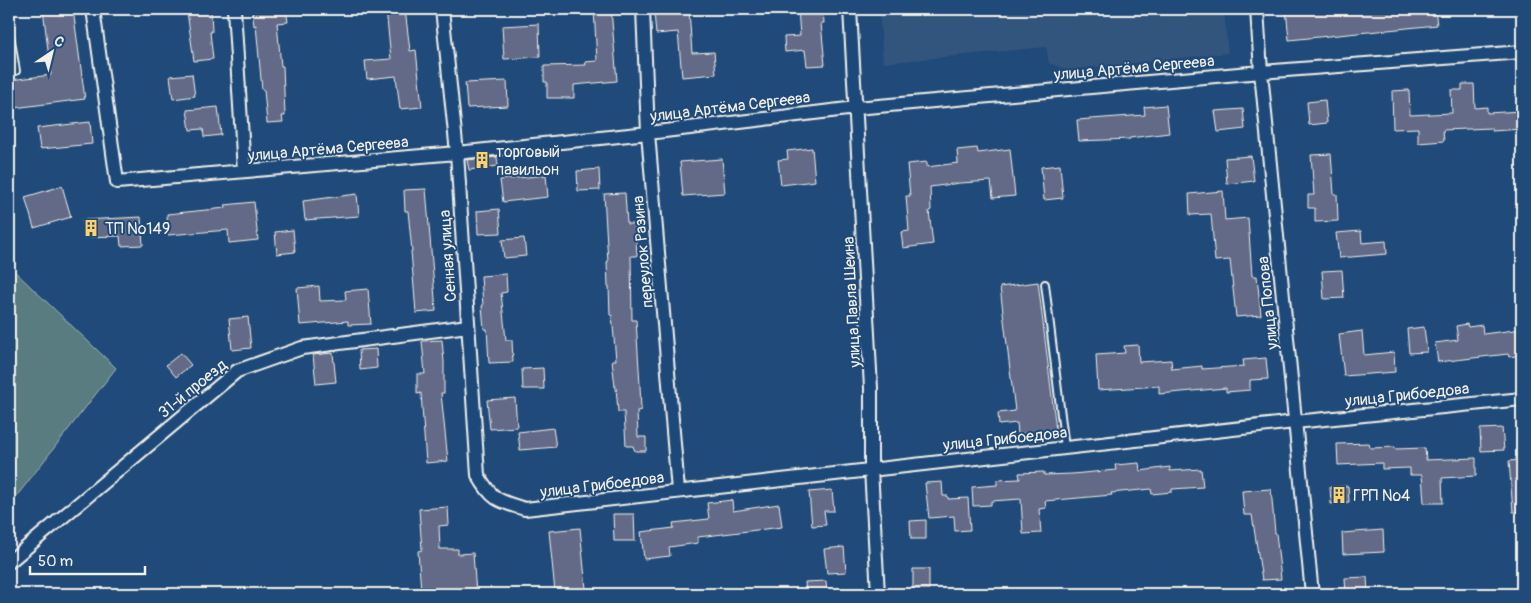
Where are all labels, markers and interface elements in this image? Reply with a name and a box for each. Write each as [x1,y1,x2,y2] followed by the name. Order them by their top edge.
[28,28,78,78] north arrow
[51,32,68,51] text: С
[1052,51,1215,85] street label: улица Артёма Сергеева
[648,87,811,127] street label: улица Артёма Сергеева
[246,132,409,166] street label: улица Артёма Сергеева
[496,142,560,180] place label: торговый павильон
[472,150,492,170] building icon: торговый павильон
[628,195,658,309] street label: переулок Разина
[435,209,461,303] street label: Сенная улица
[81,218,101,238] building icon: ТП №149
[105,219,170,239] place label: ТП №149
[839,236,865,369] street label: улица Павла Шеина
[1253,255,1283,351] street label: улица Попова
[154,355,231,423] street label: 31-й проезд
[1343,379,1470,412] street label: улица Грибоедова
[941,423,1068,456] street label: улица Грибоедова
[538,467,665,503] street label: улица Грибоедова
[1329,485,1349,505] building icon: ГРП №4
[1353,486,1410,506] place label: ГРП №4
[30,543,145,575] scale bar
[38,552,73,571] text: 50 m

